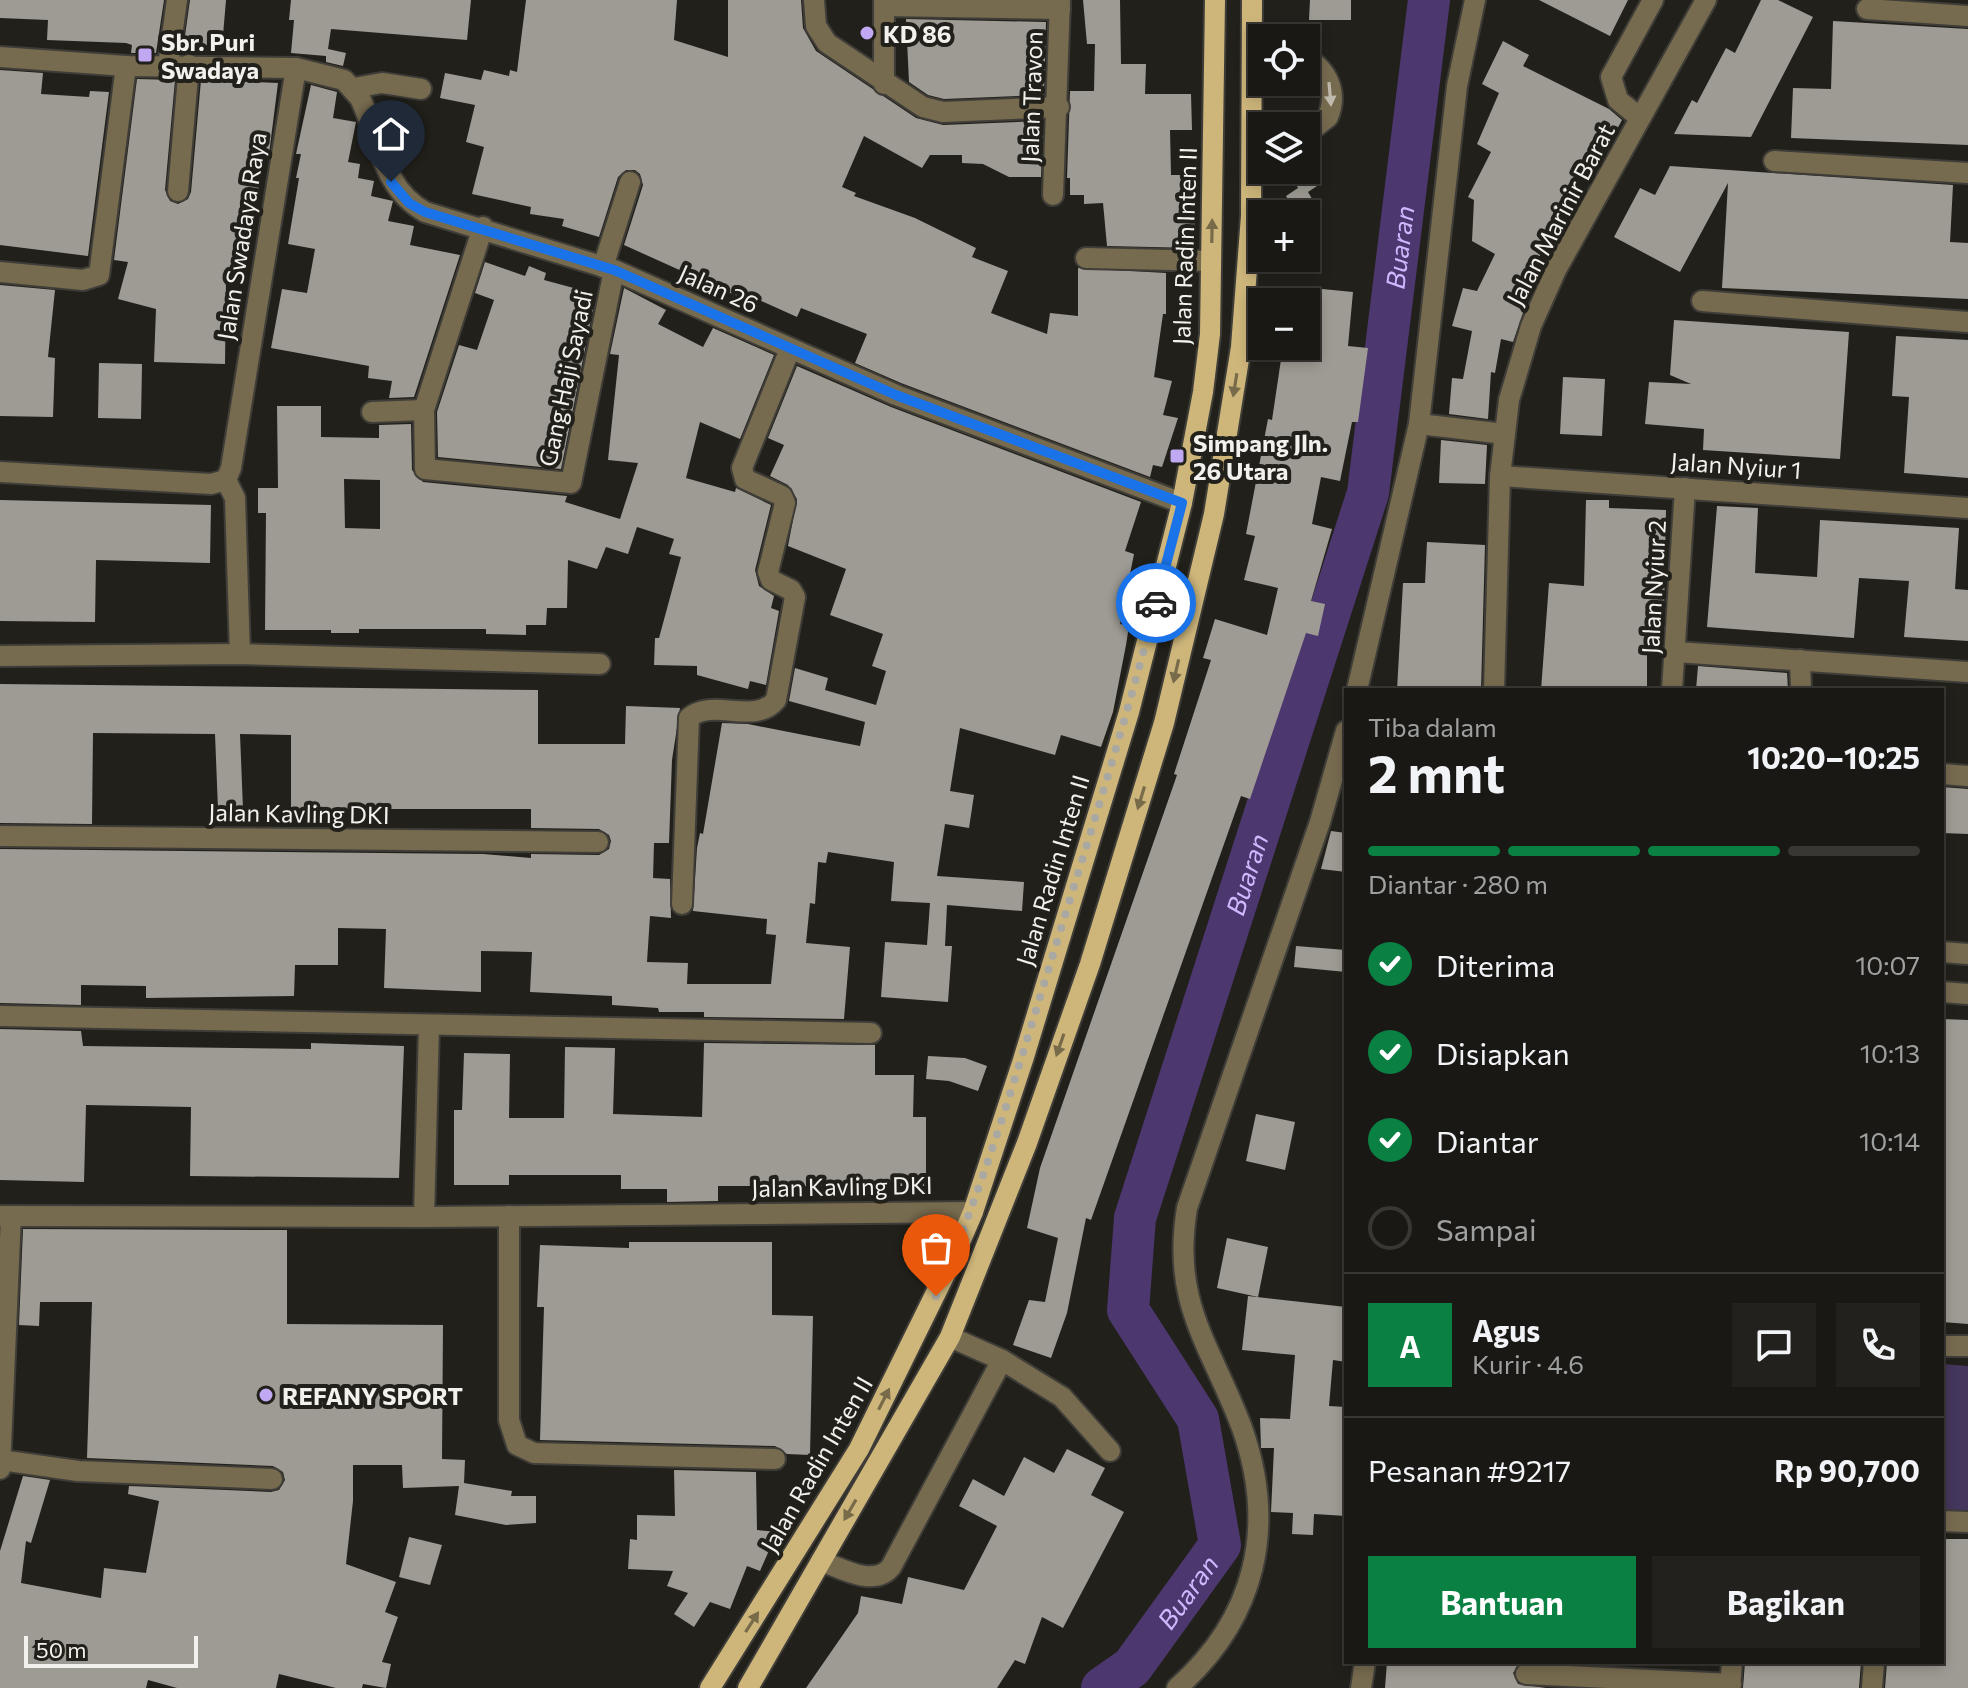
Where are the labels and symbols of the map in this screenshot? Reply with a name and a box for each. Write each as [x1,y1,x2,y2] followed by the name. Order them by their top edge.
[883,19,952,48] place label: KD 86
[858,24,876,42] marker: KD 86
[161,27,259,84] place label: Sbr. Puri Swadaya
[1014,31,1048,163] street label: Jalan Travon
[136,46,154,64] marker: Sbr. Puri Swadaya
[1324,82,1337,107] one-way arrow
[357,100,425,182] pin
[1500,118,1620,310] street label: Jalan Marinir Barat
[210,130,272,342] street label: Jalan Swadaya Raya
[1166,147,1202,345] street label: Jalan Radin Inten II
[1378,204,1419,291] water label: Buaran
[1206,218,1218,243] one-way arrow
[675,258,763,318] street label: Jalan 26
[532,287,598,469] street label: Gang Haji Sayadi
[1228,373,1241,398] one-way arrow
[1193,428,1328,485] place label: Simpang Jln. 26 Utara
[1670,446,1802,484] street label: Jalan Nyiur 1
[1168,447,1186,465] marker: Simpang Jln. 26 Utara
[1635,519,1671,655] street label: Jalan Nyiur 2
[1116,563,1196,643] courier
[1169,659,1182,684] one-way arrow
[1009,771,1095,969] street label: Jalan Radin Inten II
[1134,786,1147,810] one-way arrow
[208,797,390,829] street label: Jalan Kavling DKI
[1218,830,1273,919] water label: Buaran
[1054,1033,1066,1057] one-way arrow
[751,1170,933,1202] street label: Jalan Kavling DKI
[902,1214,970,1296] pin
[754,1371,878,1557] street label: Jalan Radin Inten II
[282,1381,463,1410] place label: REFANY SPORT
[257,1386,275,1404] marker: REFANY SPORT
[878,1387,891,1410] one-way arrow
[844,1499,858,1521] one-way arrow
[1150,1548,1224,1634] water label: Buaran
[744,1612,759,1633] one-way arrow
[24,1632,198,1668] scale bar

